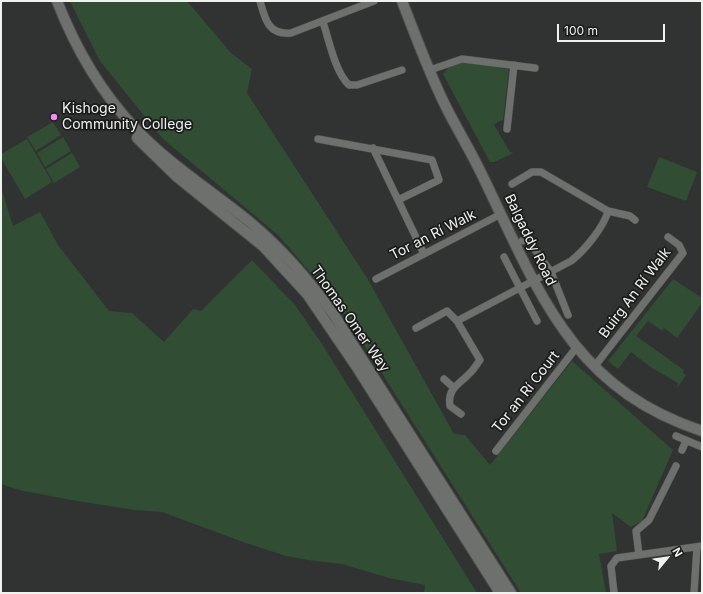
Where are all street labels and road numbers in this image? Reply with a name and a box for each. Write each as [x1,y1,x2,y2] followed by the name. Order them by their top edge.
[501,192,559,288] street label: Balgaddy Road
[387,206,479,264] street label: Tor an Rí Walk
[596,245,674,341] street label: Buirg An Rí Walk
[307,263,393,375] street label: Thomas Omer Way
[489,348,563,436] street label: Tor an Rí Court

